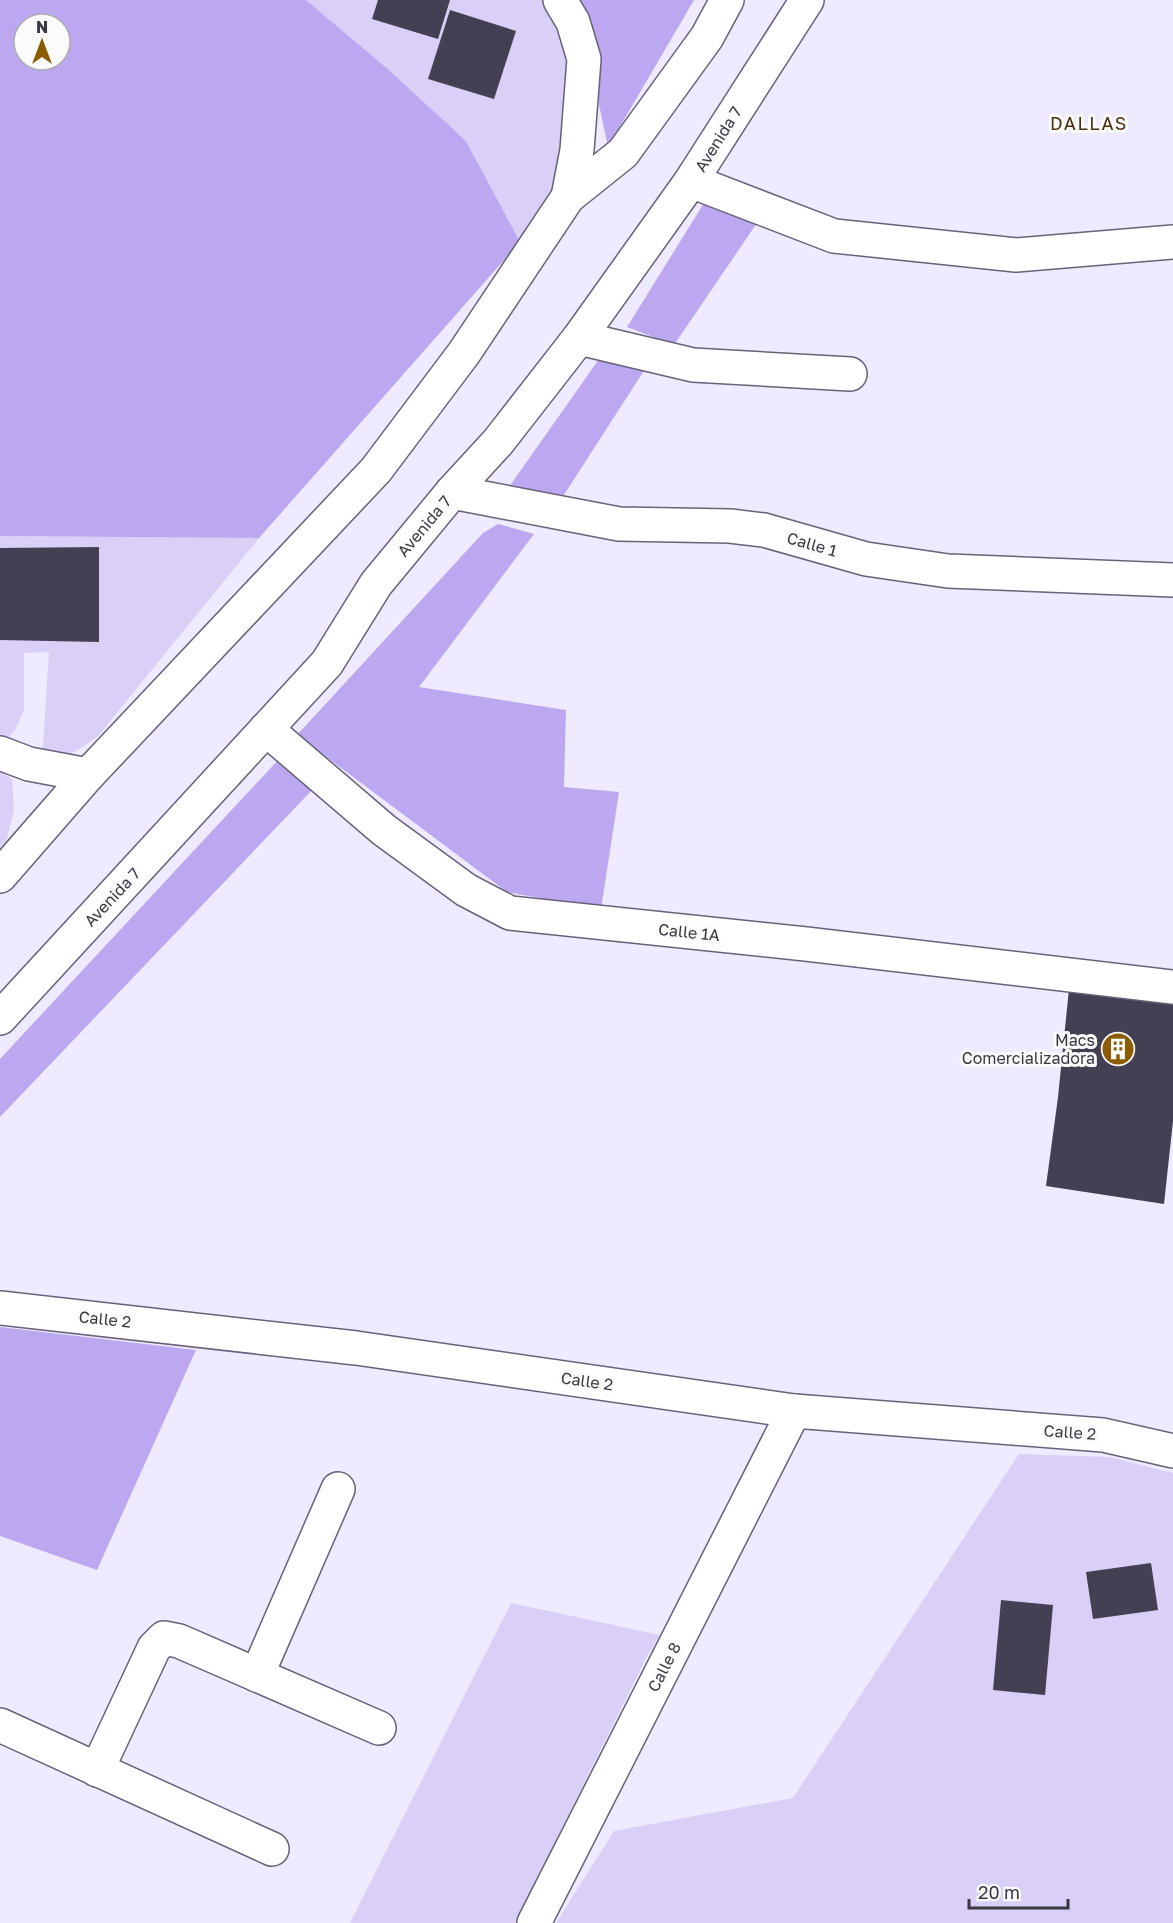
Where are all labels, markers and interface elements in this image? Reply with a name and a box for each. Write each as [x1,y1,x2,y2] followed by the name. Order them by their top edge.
[12,12,72,72] north arrow
[36,17,48,37] text: N
[690,103,746,175] street label: Avenida 7
[1050,112,1128,134] district label: DALLAS
[393,492,455,560] street label: Avenida 7
[785,527,840,561] street label: Calle 1
[80,863,144,931] street label: Avenida 7
[657,919,721,945] street label: Calle 1A
[962,1030,1095,1068] place label: Macs Comercializadora
[1100,1031,1136,1067] building icon: Macs Comercializadora
[78,1306,132,1332] street label: Calle 2
[560,1367,614,1395] street label: Calle 2
[1043,1420,1097,1444] street label: Calle 2
[643,1639,685,1695] street label: Calle 8
[969,1872,1068,1910] scale bar
[978,1881,1020,1903] text: 20 m

